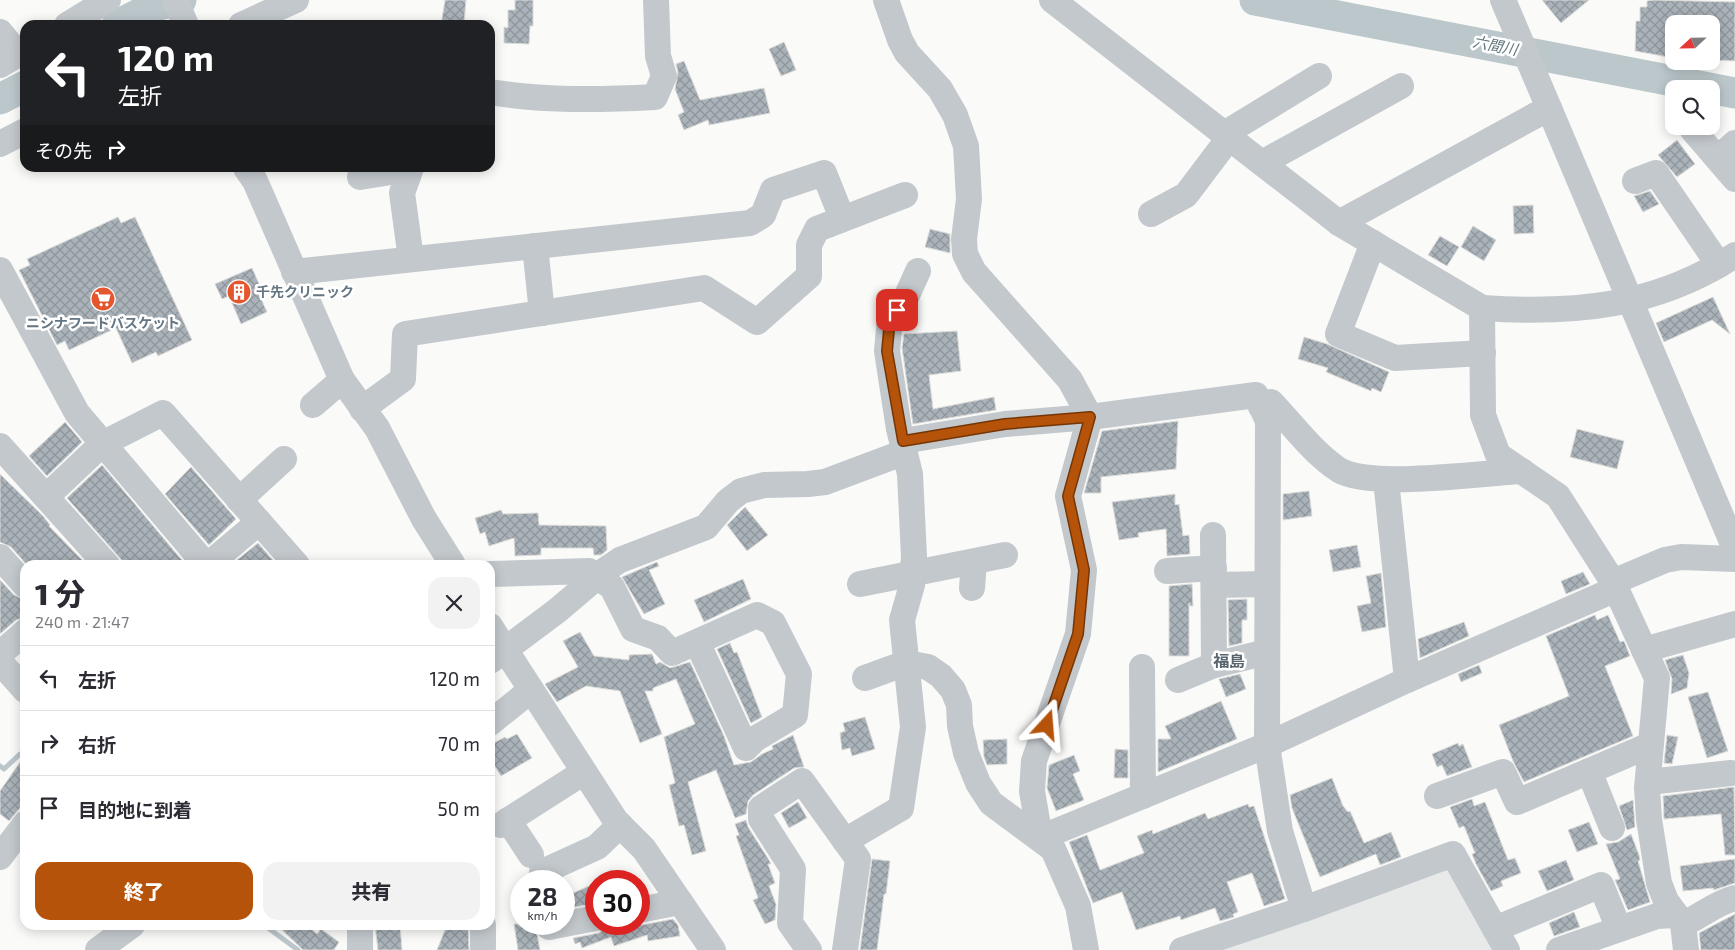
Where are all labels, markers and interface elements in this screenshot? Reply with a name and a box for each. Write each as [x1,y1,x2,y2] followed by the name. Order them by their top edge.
[1665,15,1720,70] north arrow
[1665,15,1720,135] map controls
[1471,32,1521,59] water label: 六間川
[118,36,214,78] text: 120 m
[35,40,100,105] icon: left
[1665,80,1720,135] button: search
[118,82,162,108] text: 左折
[102,135,130,163] icon: right
[35,139,92,162] text: その先
[226,279,252,305] building icon: 千先クリニック
[256,283,354,300] place label: 千先クリニック
[90,286,116,312] supermarket icon: ニシナフードバスケット
[876,289,918,331] pin
[883,296,911,324] icon: arrive
[26,314,180,331] place label: ニシナフードバスケット
[35,575,85,611] text: 1 分
[428,577,480,629] button: close
[35,612,129,631] text: 240 m · 21:47
[1213,651,1245,670] district label: 福島
[35,664,63,692] icon: left
[429,667,480,690] text: 120 m
[78,668,116,691] text: 左折
[1020,698,1072,750] position arrow
[35,729,63,757] icon: right
[438,732,480,755] text: 70 m
[78,733,116,756] text: 右折
[35,794,63,822] icon: arrive
[437,797,480,820] text: 50 m
[78,798,192,821] text: 目的地に到着
[35,862,253,920] button: 終了
[263,862,480,920] button: 共有
[585,870,650,935] speed limit sign: 30
[527,881,558,911] text: 28
[528,908,557,922] text: km/h

